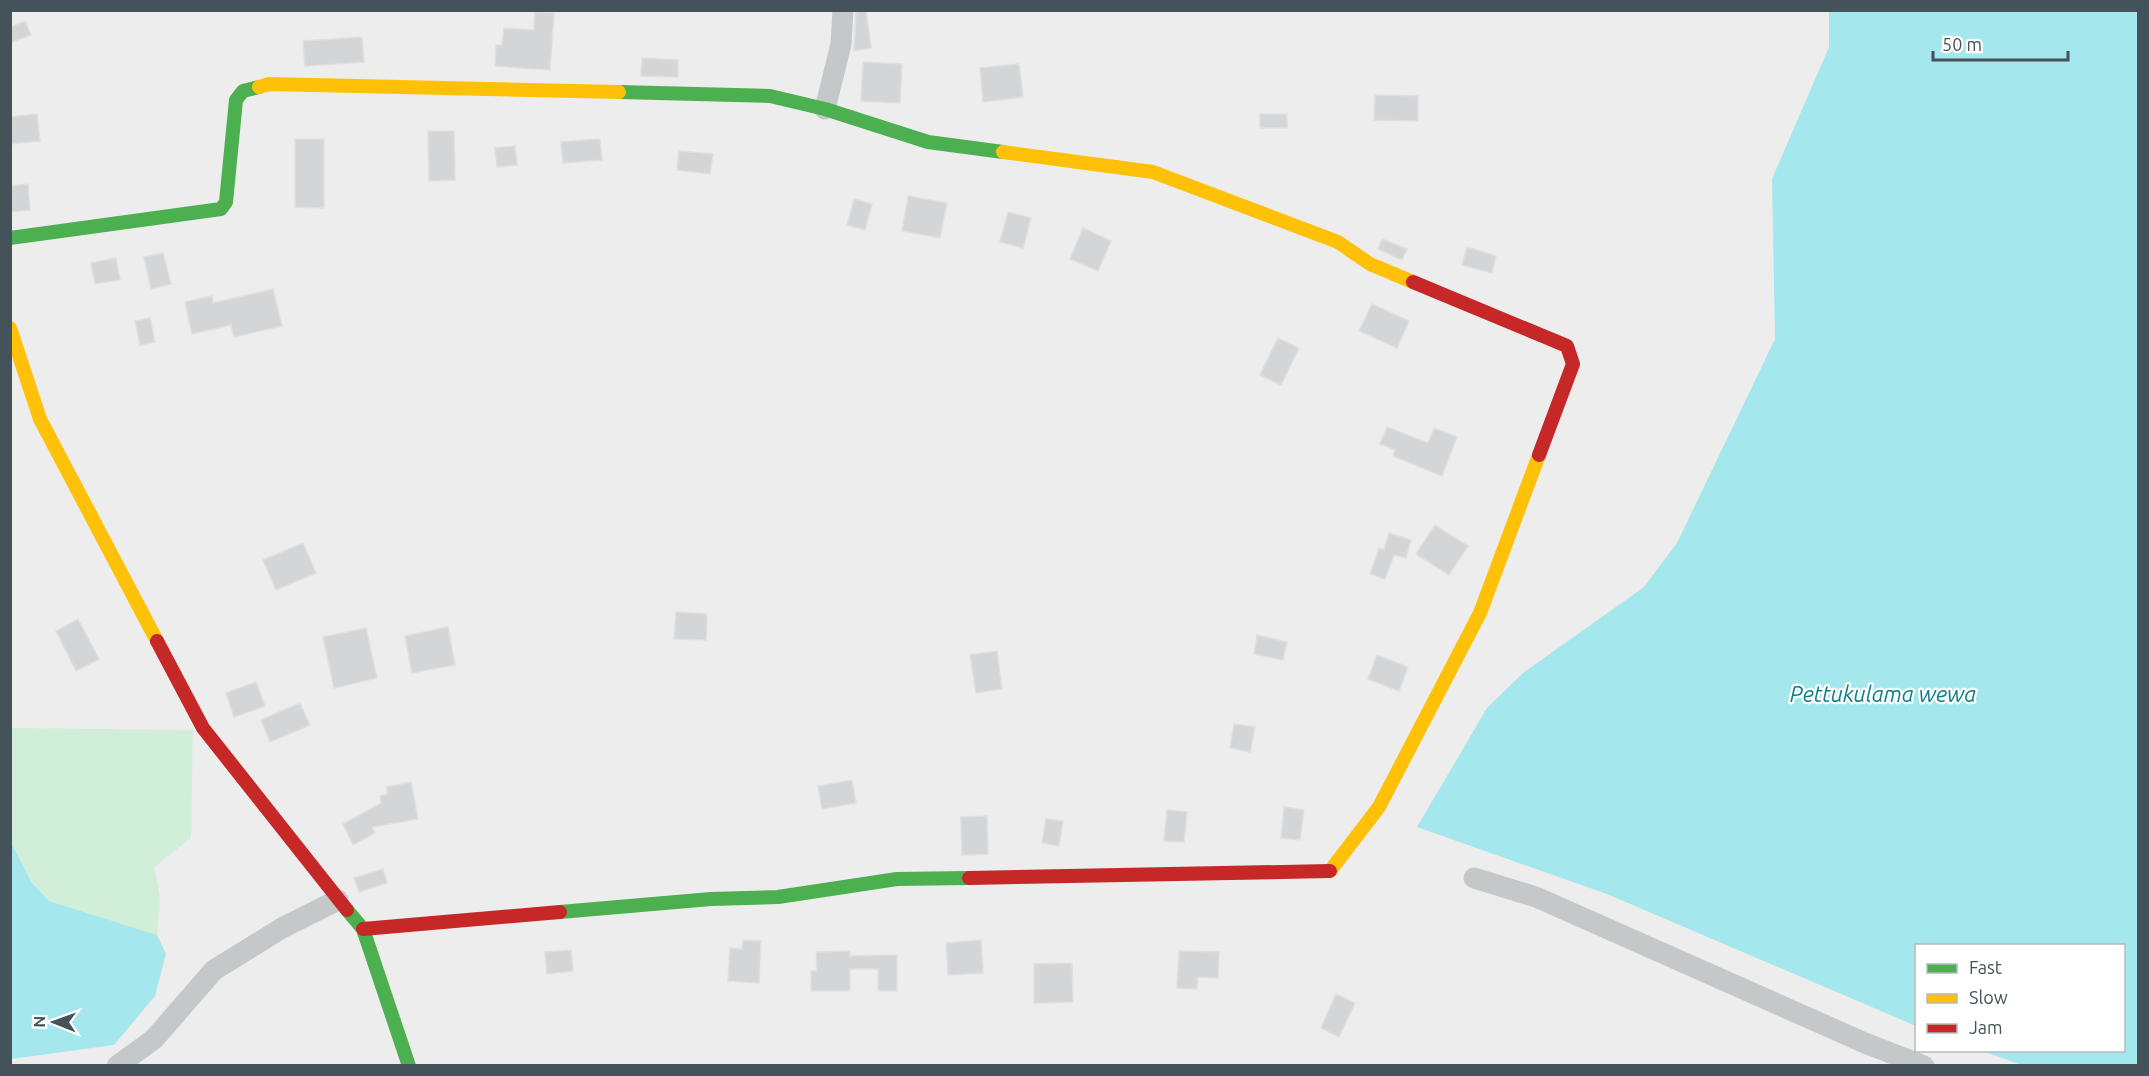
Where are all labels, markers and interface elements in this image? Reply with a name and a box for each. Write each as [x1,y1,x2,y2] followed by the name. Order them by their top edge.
[1933,24,2068,62] scale bar
[1942,34,1982,54] text: 50 m
[1790,681,1976,706] water label: Pettukulama wewa
[1915,944,2125,1052] legend
[1969,957,2002,977] text: Fast
[1969,987,2008,1007] text: Slow
[24,992,84,1052] north arrow
[30,1016,48,1028] text: N
[1969,1017,2003,1037] text: Jam

